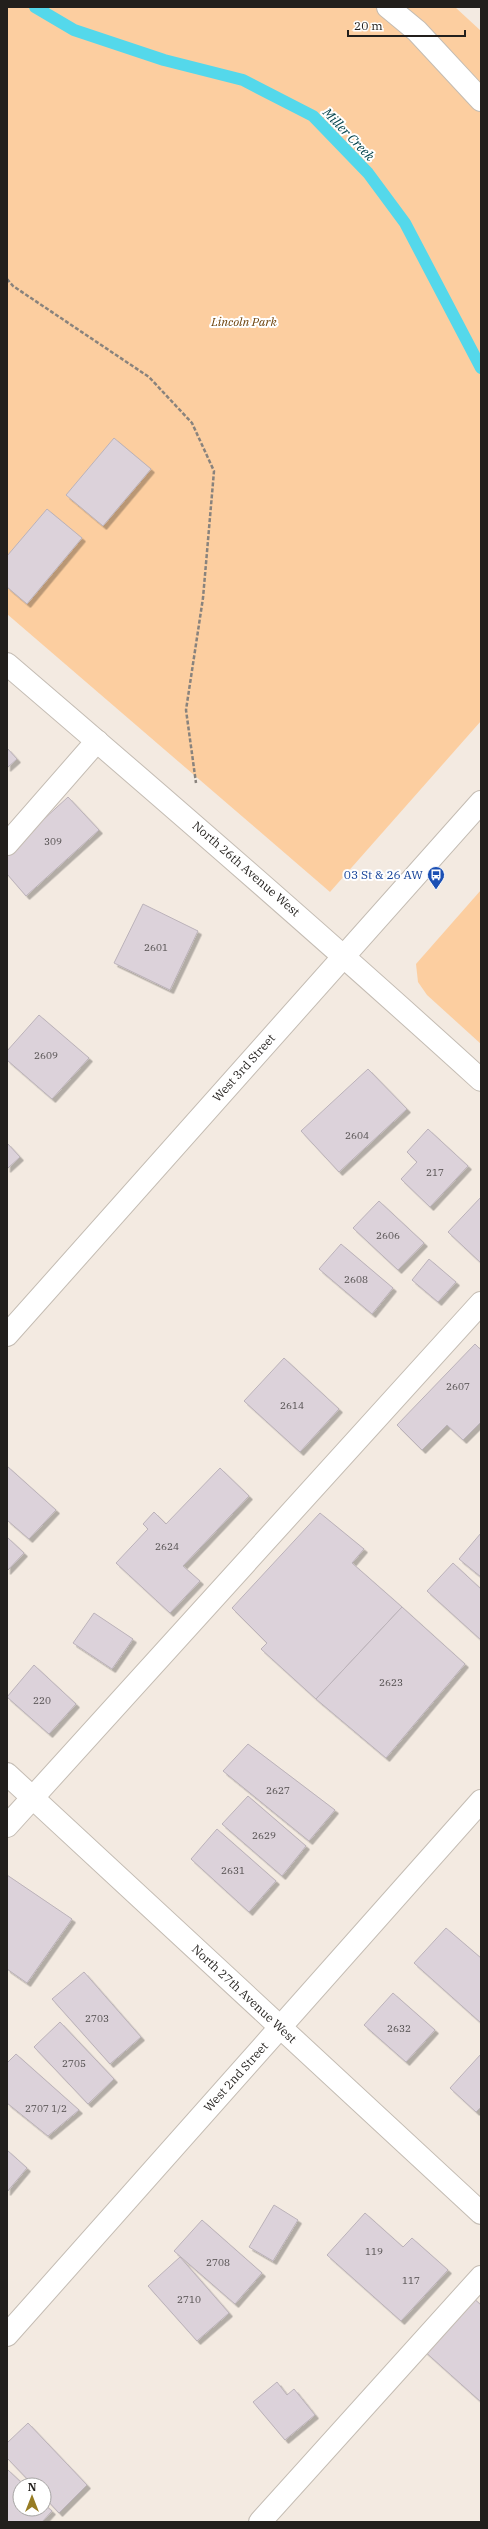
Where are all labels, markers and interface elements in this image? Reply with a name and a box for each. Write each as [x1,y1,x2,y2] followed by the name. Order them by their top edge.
[348,12,465,38] scale bar
[354,18,383,33] text: 20 m
[318,103,378,165] water label: Miller Creek
[210,314,277,329] park label: Lincoln Park
[190,818,303,919] street label: North 26th Avenue West
[44,835,62,848] house number: 309
[426,865,446,890] bus stop icon: 03 St & 26 AW
[344,867,423,882] place label: 03 St & 26 AW
[144,941,168,954] house number: 2601
[209,1030,278,1105] street label: West 3rd Street
[34,1049,58,1062] house number: 2609
[345,1129,369,1142] house number: 2604
[426,1166,444,1179] house number: 217
[376,1229,400,1242] house number: 2606
[344,1273,368,1286] house number: 2608
[446,1380,470,1393] house number: 2607
[280,1399,304,1412] house number: 2614
[155,1540,179,1553] house number: 2624
[379,1676,403,1689] house number: 2623
[33,1694,51,1707] house number: 220
[266,1784,290,1797] house number: 2627
[252,1829,276,1842] house number: 2629
[221,1864,245,1877] house number: 2631
[189,1941,300,2046] street label: North 27th Avenue West
[85,2012,109,2025] house number: 2703
[387,2022,411,2035] house number: 2632
[200,2039,271,2115] street label: West 2nd Street
[62,2057,86,2070] house number: 2705
[25,2102,67,2115] house number: 2707 1/2
[365,2245,383,2258] house number: 119
[206,2256,230,2269] house number: 2708
[402,2274,420,2287] house number: 117
[177,2293,201,2306] house number: 2710
[12,2477,52,2517] north arrow
[28,2480,37,2494] text: N

